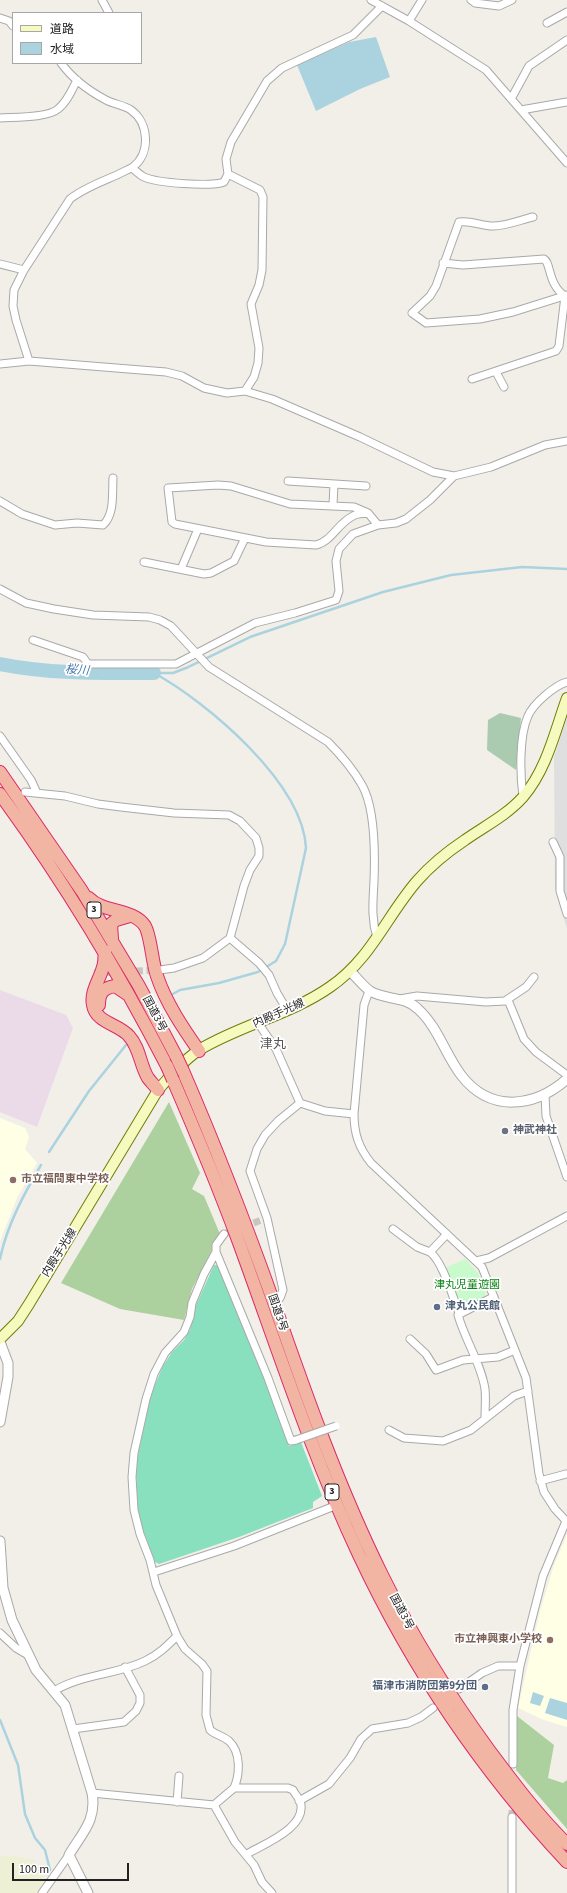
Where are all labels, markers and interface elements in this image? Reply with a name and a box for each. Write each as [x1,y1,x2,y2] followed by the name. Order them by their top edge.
[12,12,142,64] legend
[50,21,74,38] text: 道路
[50,41,74,58] text: 水域
[64,663,90,679] water label: 桜川
[87,902,101,918] road number: 3
[139,994,169,1034] street label: 国道3号
[251,997,307,1031] street label: 内殿手光線
[260,1037,286,1053] district label: 津丸
[513,1124,557,1138] place label: 神武神社
[500,1126,510,1136] marker: 神武神社
[21,1173,109,1187] place label: 市立福間東中学校
[8,1175,18,1185] marker: 市立福間東中学校
[40,1226,80,1280] street label: 内殿手光線
[434,1279,500,1293] park label: 津丸児童遊園
[264,1293,290,1333] street label: 国道3号
[445,1300,500,1314] place label: 津丸公民館
[432,1302,442,1312] marker: 津丸公民館
[325,1484,339,1500] road number: 3
[386,1592,416,1632] street label: 国道3号
[454,1633,542,1647] place label: 市立神興東小学校
[545,1635,555,1645] marker: 市立神興東小学校
[372,1680,477,1694] place label: 福津市消防団第9分団
[480,1682,490,1692] marker: 福津市消防団第9分団
[14,1855,131,1881] scale bar
[19,1861,49,1878] text: 100 m

